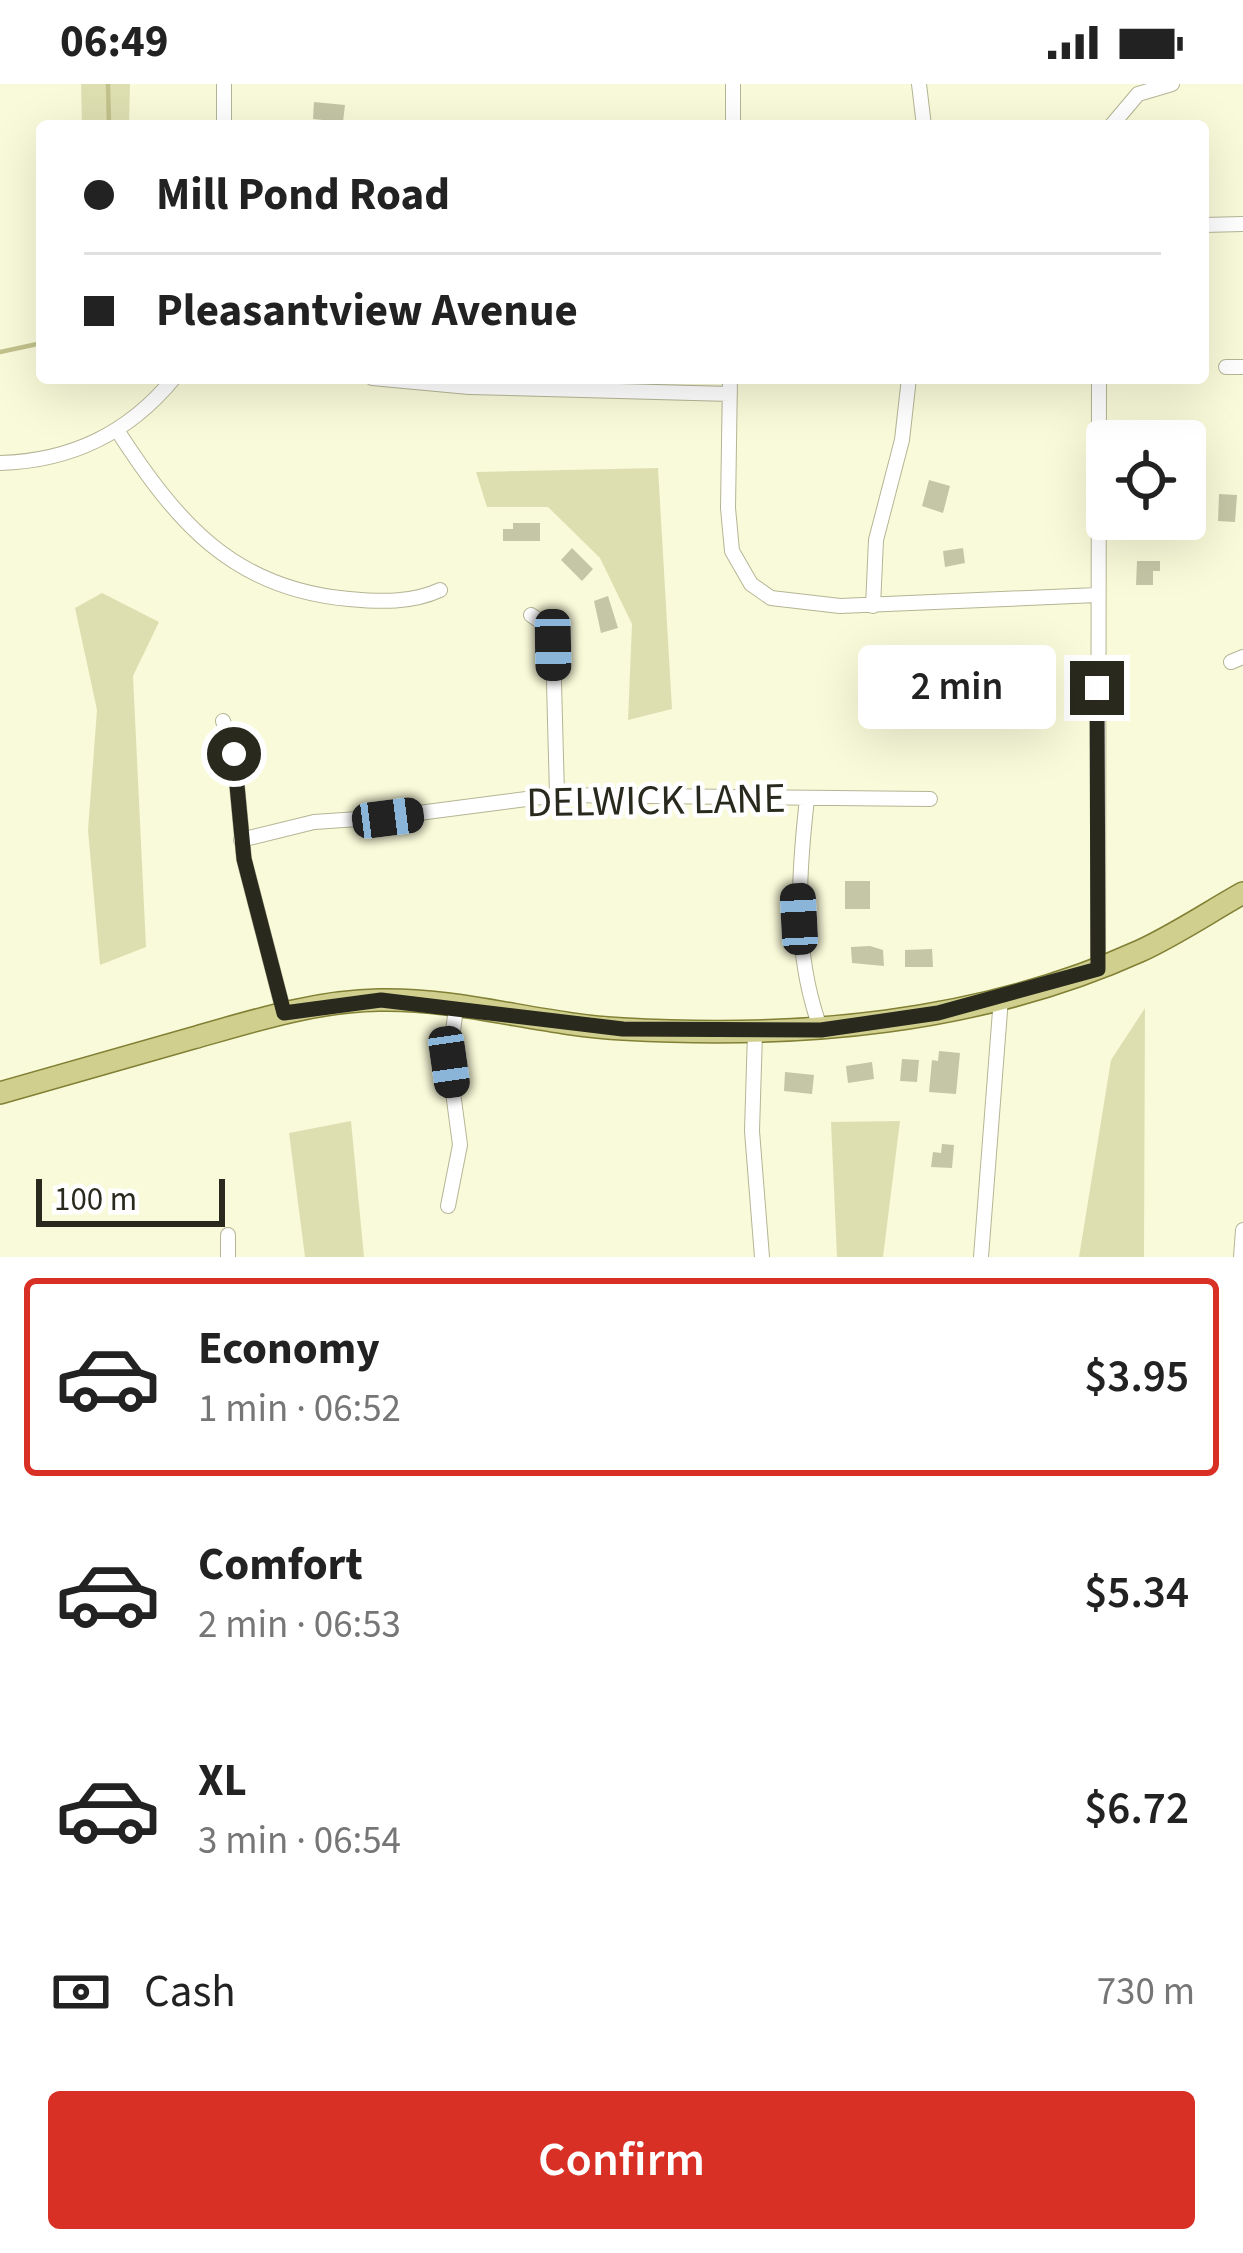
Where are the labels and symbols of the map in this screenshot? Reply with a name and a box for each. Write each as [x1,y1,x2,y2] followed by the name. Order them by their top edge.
[534,609,572,681] car
[857,646,1055,730] callout: 2 min
[1070,661,1124,715] route end
[207,727,261,781] route start
[526,769,786,833] street label: DELWICK LANE
[350,796,426,840] car
[779,882,819,956] car
[426,1024,472,1100] car
[36,1173,225,1226] scale bar

